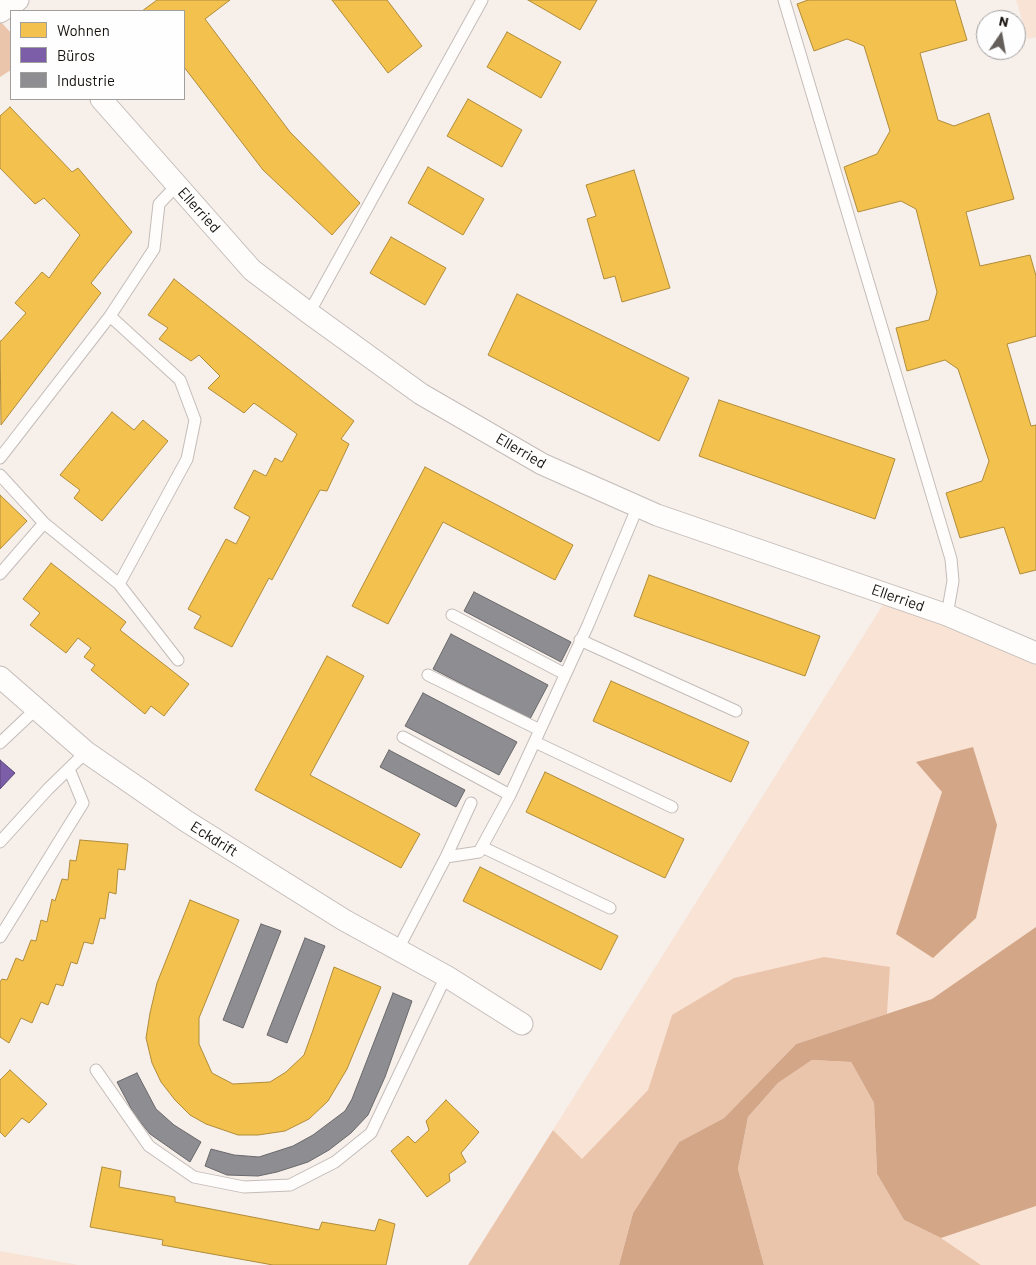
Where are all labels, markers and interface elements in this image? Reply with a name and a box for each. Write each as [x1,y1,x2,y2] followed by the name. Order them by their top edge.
[10,10,185,100] legend
[976,10,1026,60] north arrow
[998,12,1010,30] text: N
[57,21,110,39] text: Wohnen
[57,46,95,64] text: Büros
[57,71,115,89] text: Industrie
[174,184,224,236] street label: Ellerried
[493,429,549,473] street label: Ellerried
[869,581,927,615] street label: Ellerried
[187,817,241,861] street label: Eckdrift

